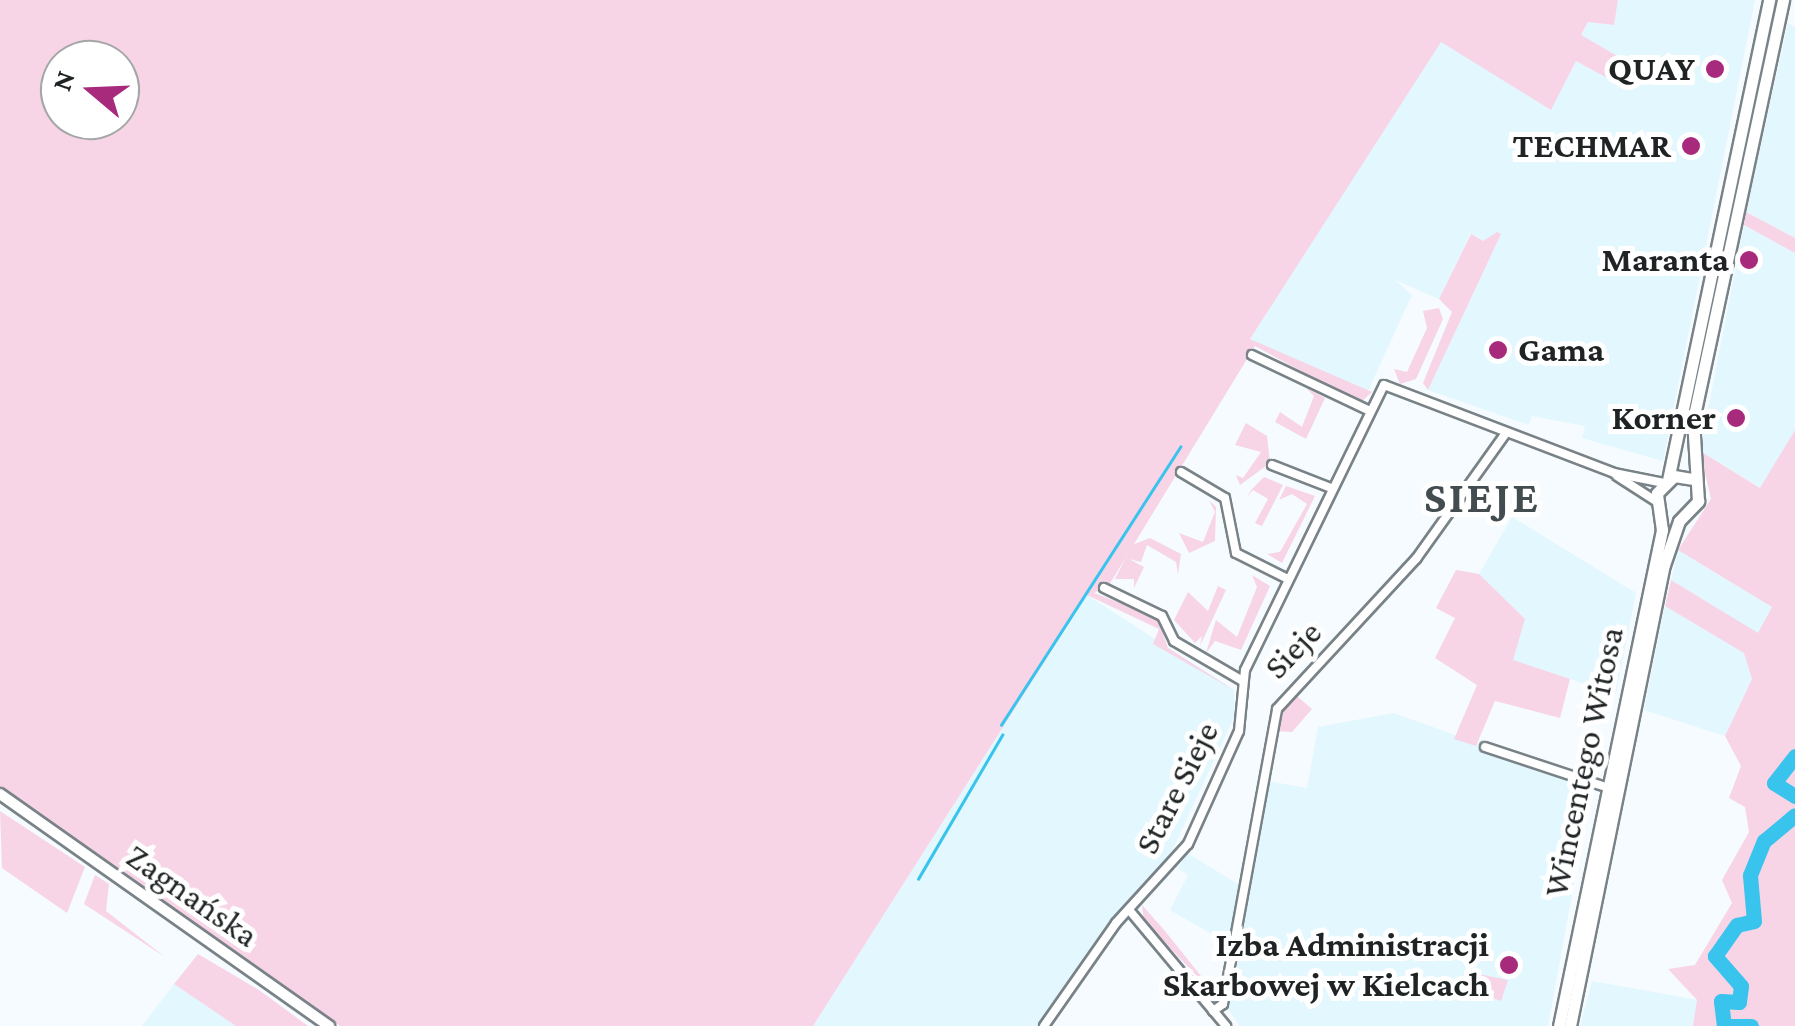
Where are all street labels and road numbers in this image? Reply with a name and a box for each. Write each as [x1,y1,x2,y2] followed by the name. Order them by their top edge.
[1255,612,1331,688] street label: Sieje
[1535,623,1633,901] street label: Wincentego Witosa
[1126,715,1228,861] street label: Stare Sieje
[118,835,266,957] street label: Zagnańska

